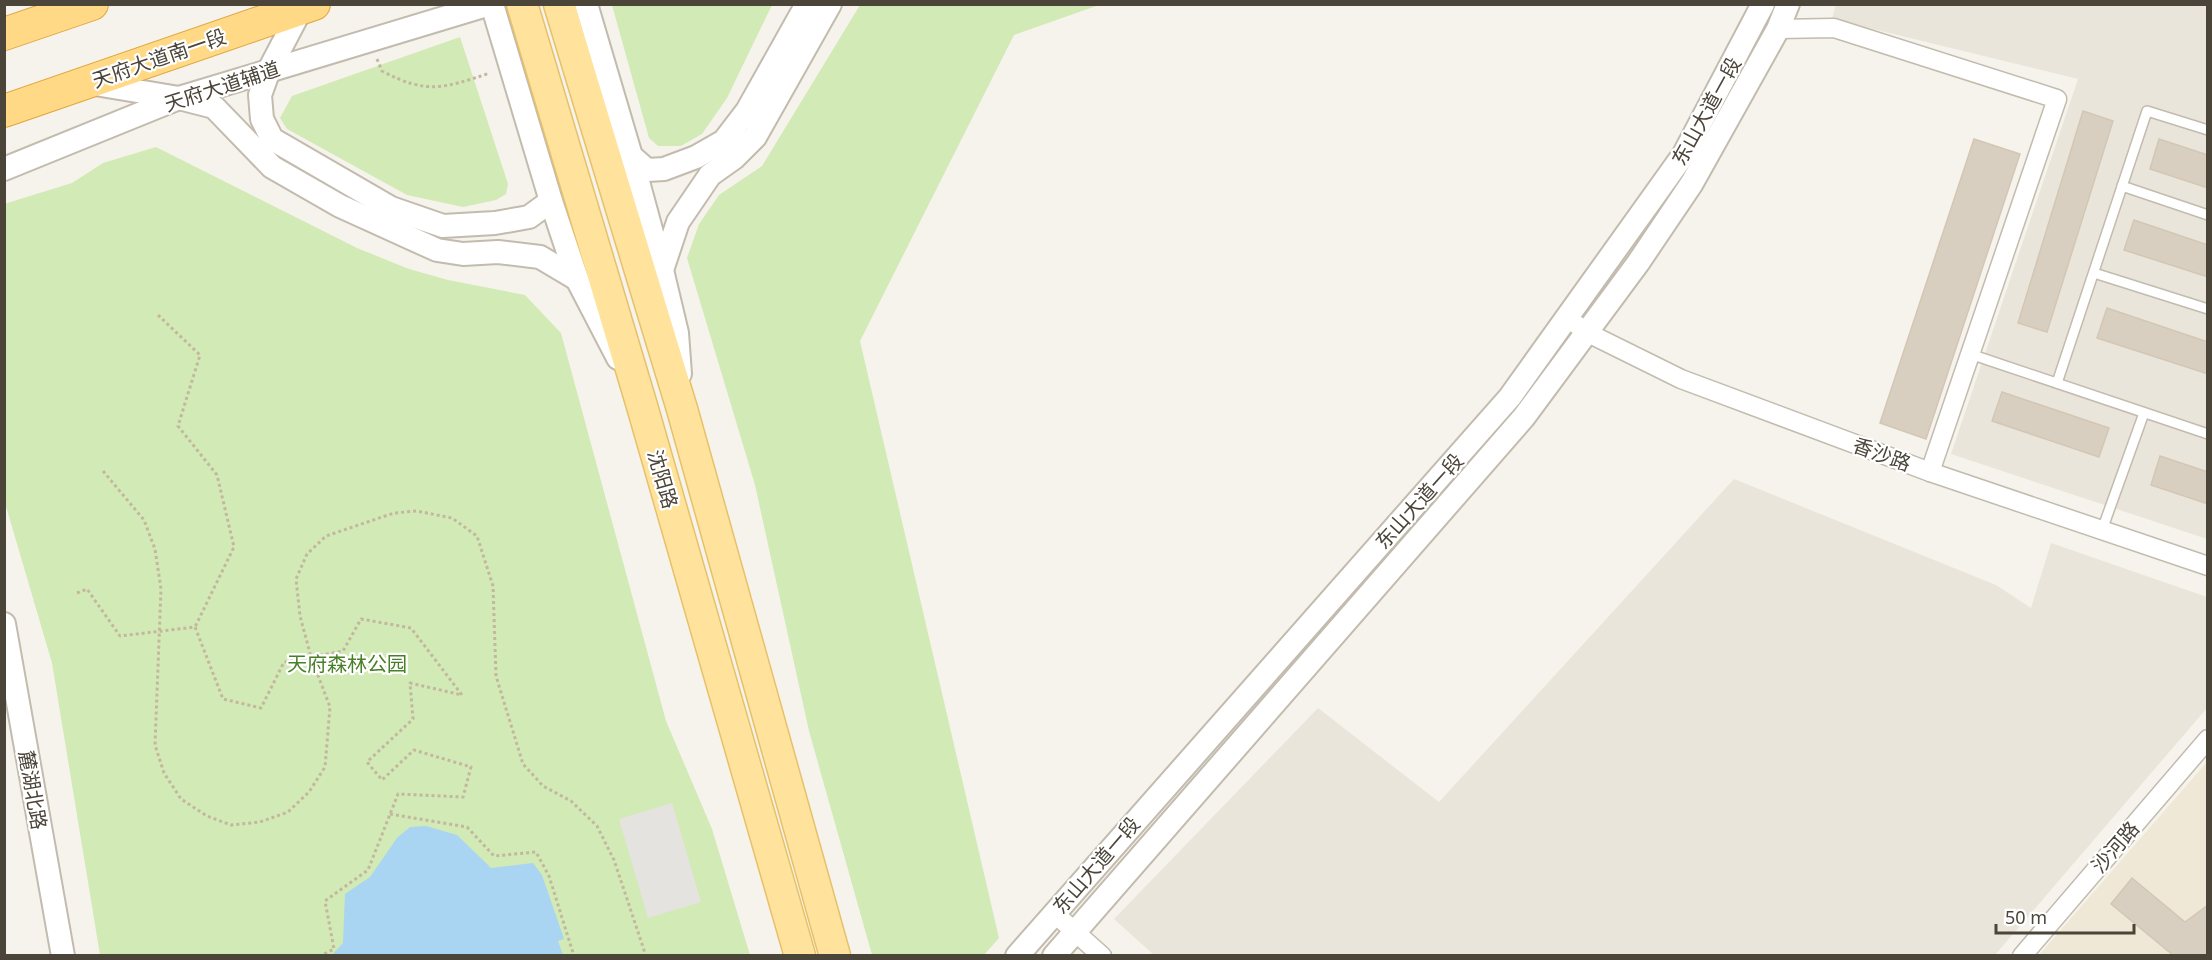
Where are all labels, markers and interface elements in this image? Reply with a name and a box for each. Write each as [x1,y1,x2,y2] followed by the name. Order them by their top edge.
[88,22,230,94] street label: 天府大道南一段
[1665,52,1747,170] street label: 东山大道一段
[161,55,283,117] street label: 天府大道辅道
[1849,431,1915,477] street label: 香沙路
[642,446,684,512] street label: 沈阳路
[1369,447,1469,555] street label: 东山大道一段
[287,650,407,677] park label: 天府森林公园
[13,748,53,832] street label: 麓湖北路
[1046,811,1146,919] street label: 东山大道一段
[2085,816,2145,878] street label: 沙河路
[1996,897,2134,935] scale bar
[2005,905,2047,929] text: 50 m

